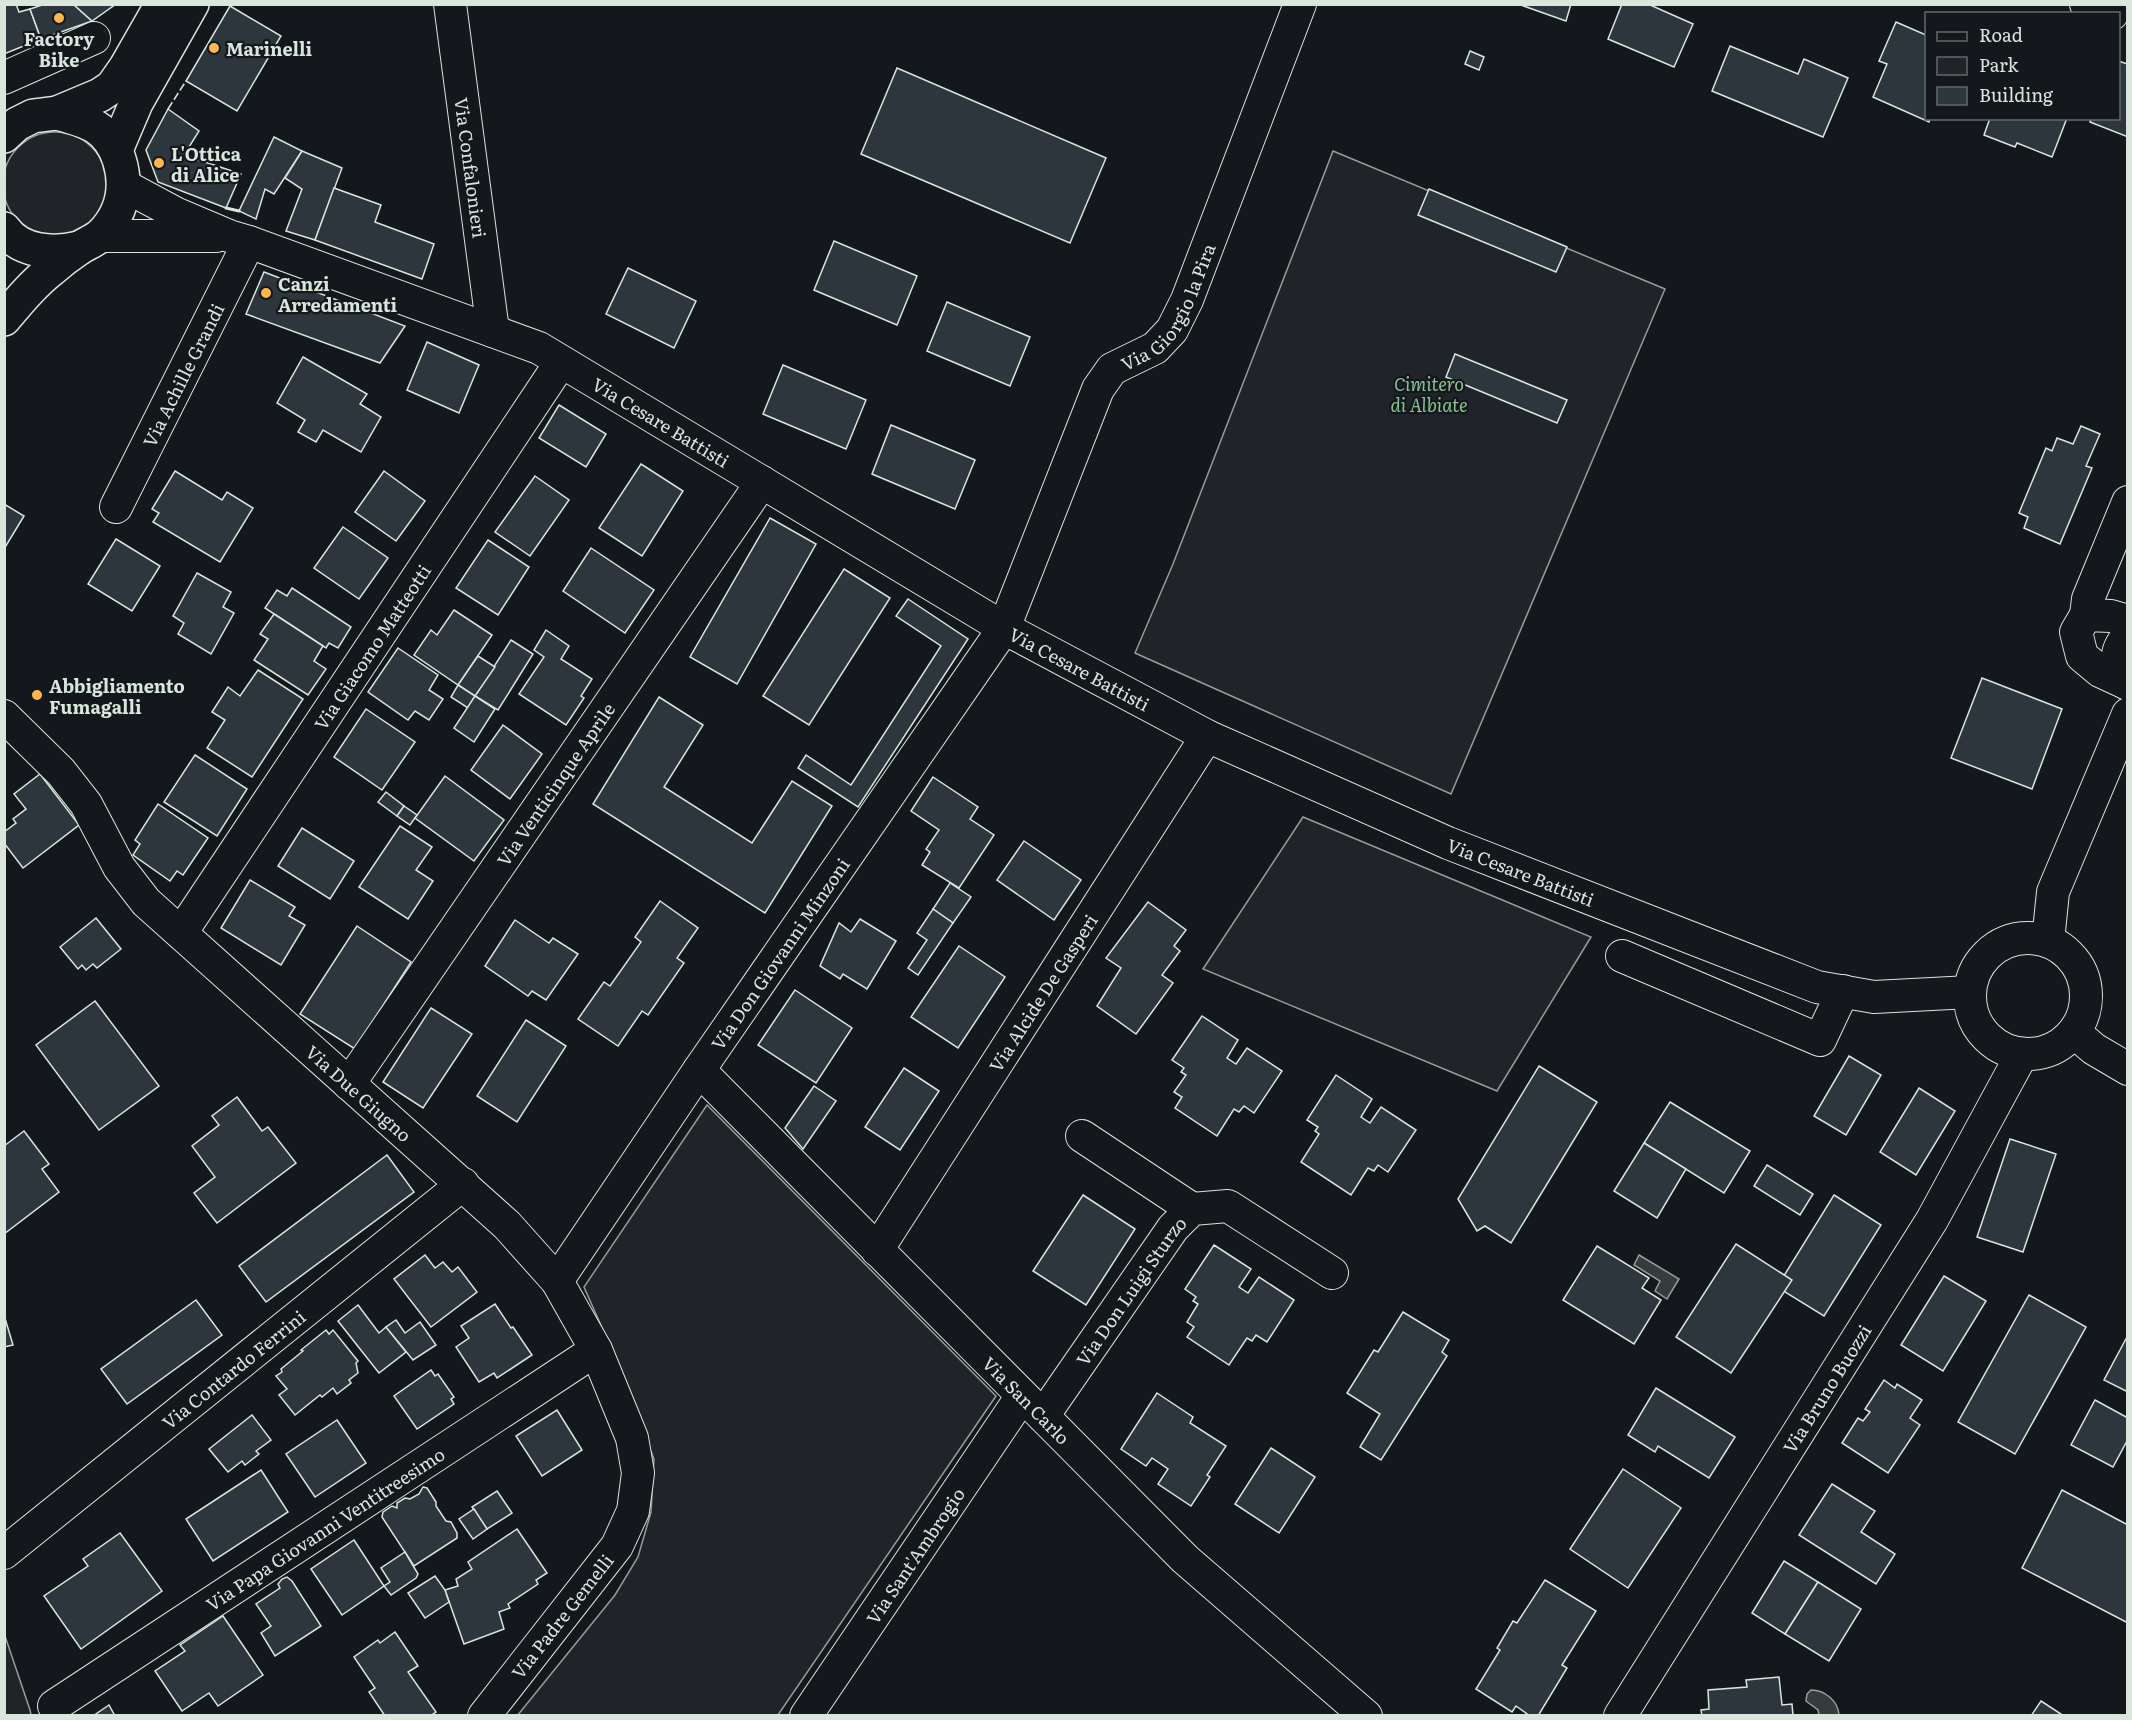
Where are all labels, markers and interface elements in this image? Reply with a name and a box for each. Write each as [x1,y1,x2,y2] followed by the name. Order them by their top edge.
[52,11,66,25] marker: Factory Bike
[1925,12,2120,120] legend
[1979,21,2023,48] text: Road
[24,25,94,73] place label: Factory Bike
[226,35,313,62] place label: Marinelli
[207,41,221,55] marker: Marinelli
[1979,51,2020,78] text: Park
[1979,81,2054,108] text: Building
[449,96,494,240] street label: Via Confalonieri
[171,140,242,188] place label: L'Ottica di Alice
[152,156,166,170] marker: L'Ottica di Alice
[1116,239,1221,376] street label: Via Giorgio la Pira
[278,270,398,318] place label: Canzi Arredamenti
[259,286,273,300] marker: Canzi Arredamenti
[135,298,230,451] street label: Via Achille Grandi
[587,370,735,473] street label: Via Cesare Battisti
[1390,370,1468,418] park label: Cimitero di Albiate
[307,558,437,735] street label: Via Giacomo Matteotti
[1005,620,1155,717] street label: Via Cesare Battisti
[49,672,185,720] place label: Abbigliamento Fumagalli
[30,688,44,702] marker: Abbigliamento Fumagalli
[489,697,621,871] street label: Via Venticinque Aprile
[1443,831,1598,912] street label: Via Cesare Battisti
[704,852,855,1055] street label: Via Don Giovanni Minzoni
[982,908,1103,1077] street label: Via Alcide De Gasperi
[300,1038,418,1148] street label: Via Due Giugno
[1069,1209,1192,1371] street label: Via Don Luigi Sturzo
[156,1303,311,1435] street label: Via Contardo Ferrini
[1775,1319,1877,1458] street label: Via Bruno Buozzi
[977,1350,1077,1450] street label: Via San Carlo
[200,1440,450,1616] street label: Via Papa Giovanni Ventitreesimo
[859,1481,970,1629] street label: Via Sant'Ambrogio
[505,1548,619,1684] street label: Via Padre Gemelli

